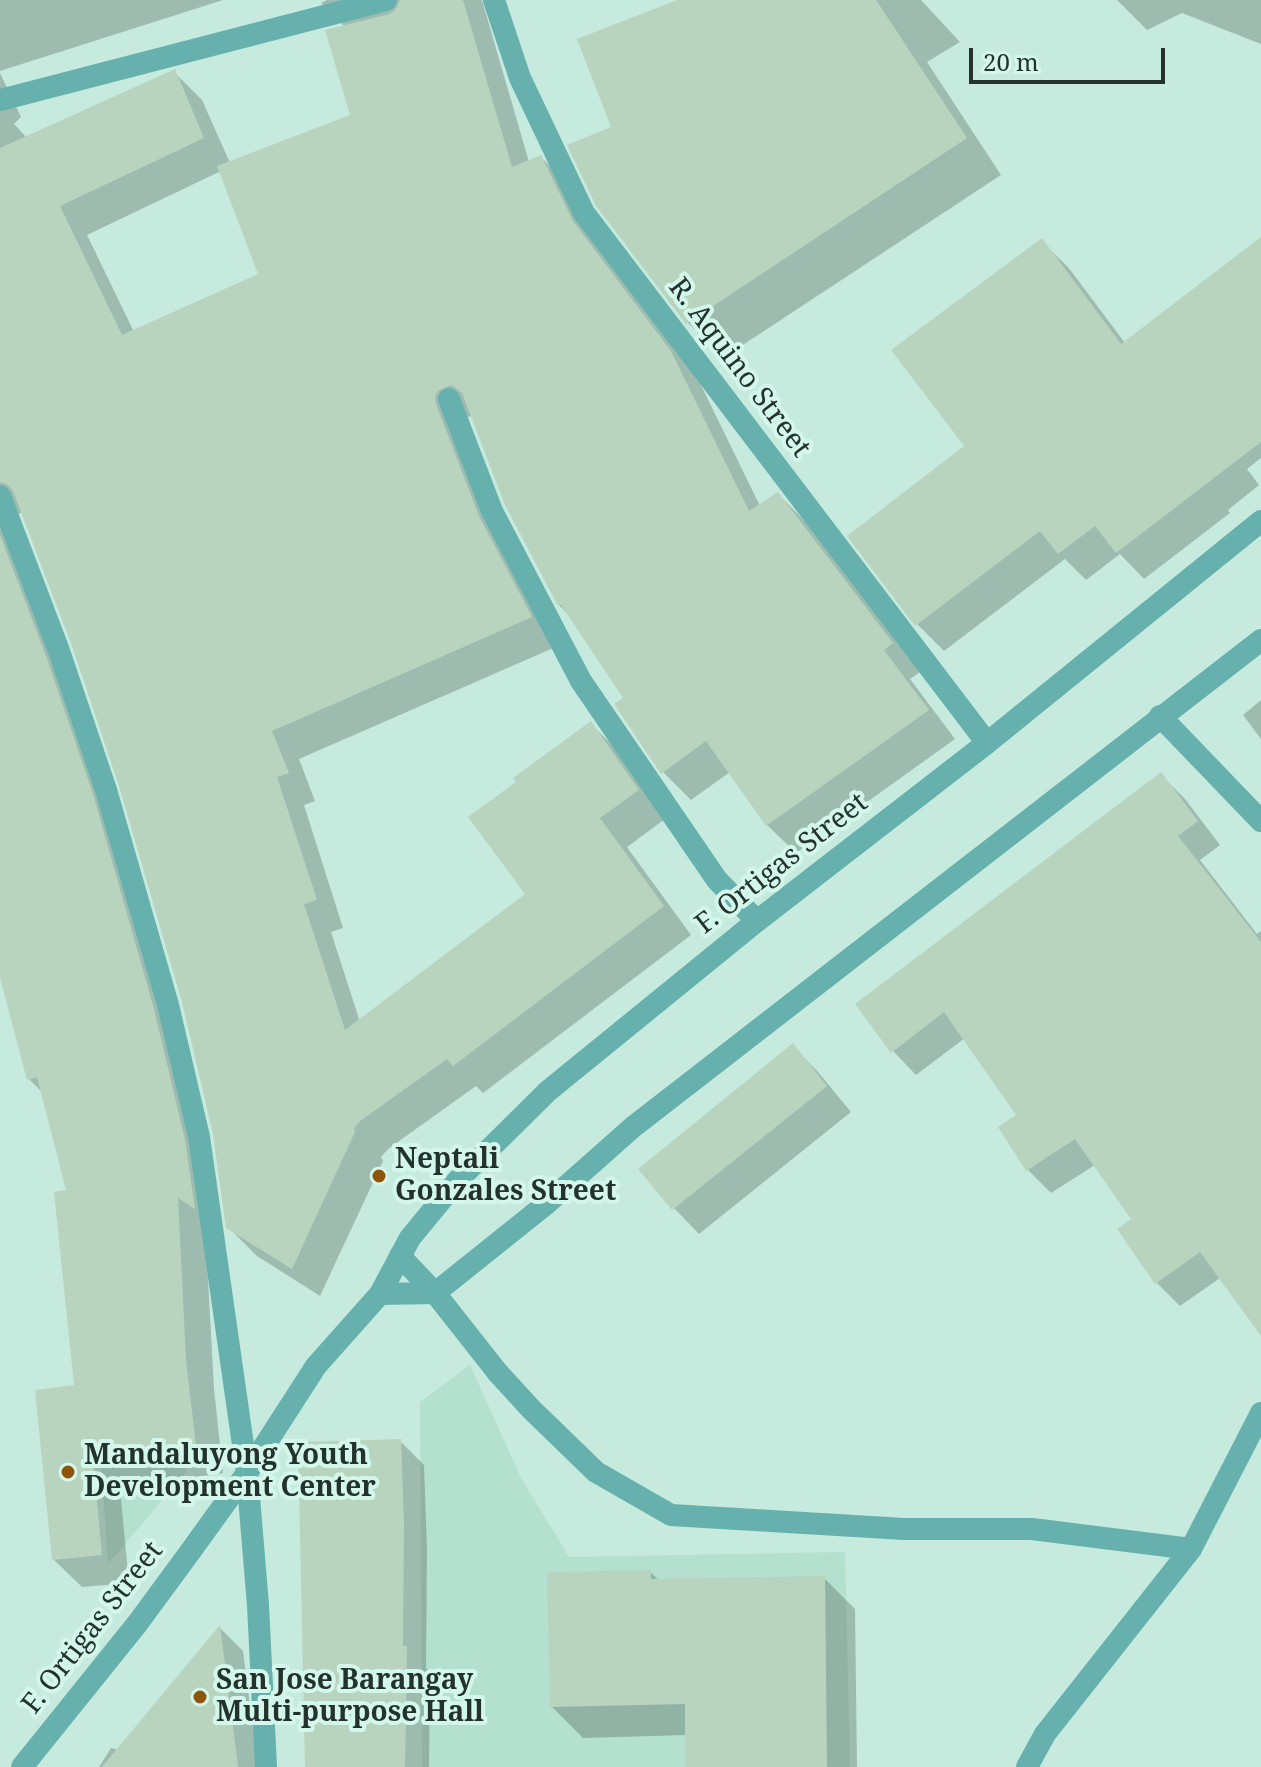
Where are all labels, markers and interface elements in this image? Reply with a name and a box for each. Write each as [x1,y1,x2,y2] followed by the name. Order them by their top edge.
[973,32,1169,82] scale bar
[983,45,1039,78] text: 20 m
[661,272,817,464] street label: R. Aquino Street
[689,786,875,942] street label: F. Ortigas Street
[395,1143,616,1209] place label: Neptali Gonzales Street
[370,1167,388,1185] marker: Neptali Gonzales Street
[84,1439,376,1505] place label: Mandaluyong Youth Development Center
[59,1463,77,1481] marker: Mandaluyong Youth Development Center
[15,1535,171,1721] street label: F. Ortigas Street
[216,1664,484,1730] place label: San Jose Barangay Multi-purpose Hall
[191,1688,209,1706] marker: San Jose Barangay Multi-purpose Hall

